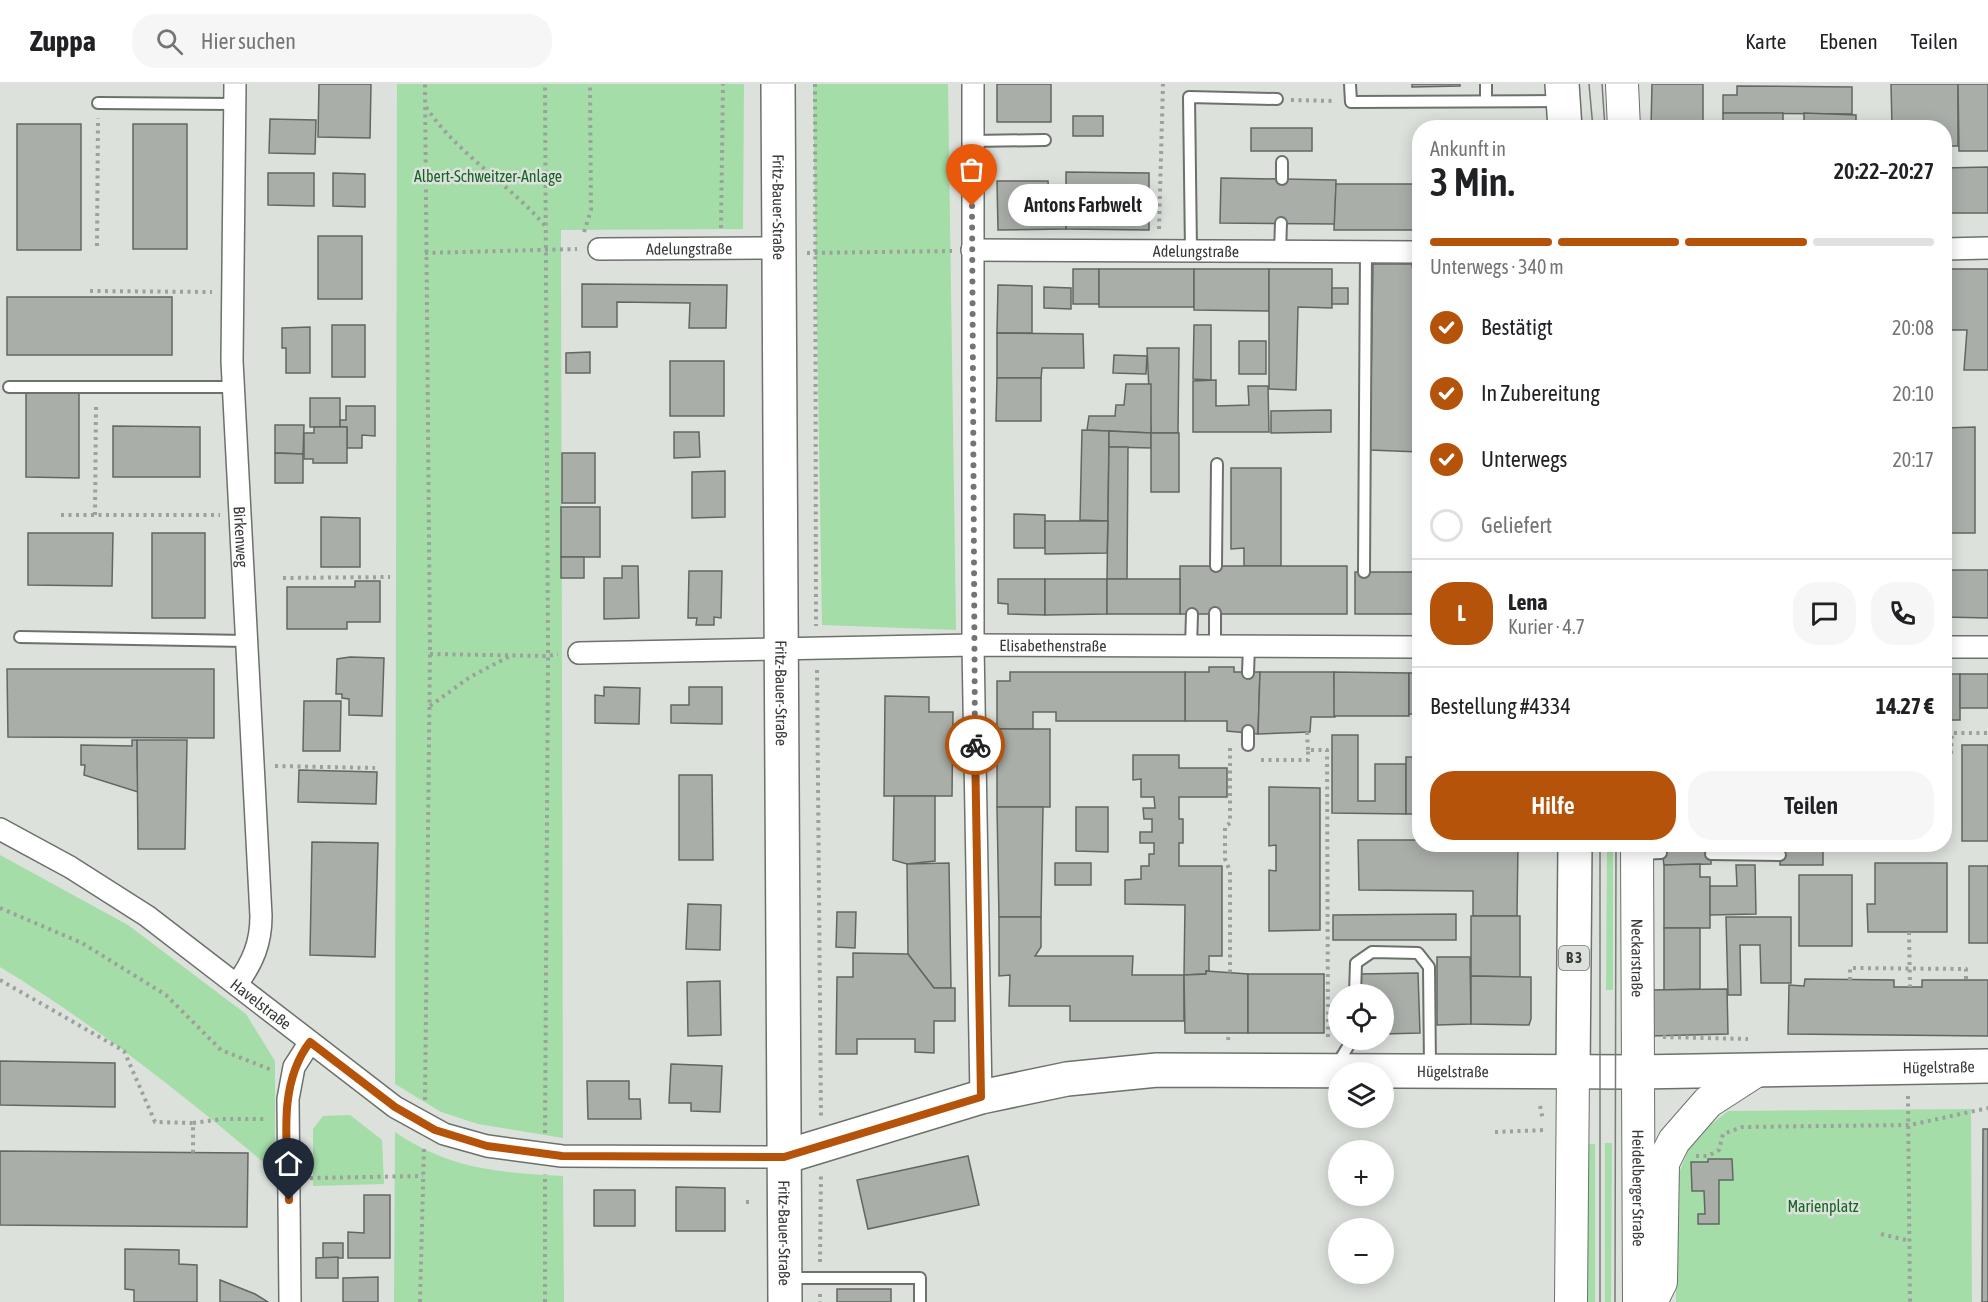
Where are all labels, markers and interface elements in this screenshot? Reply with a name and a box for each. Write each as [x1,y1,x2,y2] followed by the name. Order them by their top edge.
[132,14,552,68] search box
[30,25,96,57] text: Zuppa
[153,25,186,58] icon: search
[201,28,296,54] text: Hier suchen
[1745,29,1786,53] text: Karte
[1819,29,1878,53] text: Ebenen
[1911,29,1958,53] text: Teilen
[1430,137,1506,160] text: Ankunft in
[946,144,997,206] pin
[955,153,988,186] icon: bag
[769,154,788,260] street label: Fritz-Bauer-Straße
[1834,158,1934,184] text: 20:22–20:27
[1430,160,1515,204] text: 3 Min.
[414,167,562,186] park label: Albert-Schweitzer-Anlage
[1008,185,1158,227] callout: Antons Farbwelt
[1024,193,1142,216] text: Antons Farbwelt
[646,239,732,259] street label: Adelungstraße
[1153,242,1239,261] street label: Adelungstraße
[1430,255,1564,278] text: Unterwegs · 340 m
[1430,311,1463,344] icon: check
[1481,314,1553,340] text: Bestätigt
[1892,316,1934,339] text: 20:08
[1430,377,1463,410] icon: check
[1481,380,1600,406] text: In Zubereitung
[1892,382,1934,405] text: 20:10
[1430,443,1463,476] icon: check
[1481,446,1567,472] text: Unterwegs
[1892,448,1934,471] text: 20:17
[231,506,252,568] street label: Birkenweg
[1481,512,1552,538] text: Geliefert
[1793,582,1856,645] button: chat
[1871,582,1934,645] button: phone
[1508,589,1547,615] text: Lena
[1457,600,1466,626] text: L
[1508,615,1585,638] text: Kurier · 4.7
[999,636,1106,655] street label: Elisabethenstraße
[772,640,791,746] street label: Fritz-Bauer-Straße
[1430,693,1571,719] text: Bestellung #4334
[1876,693,1934,719] text: 14.27 €
[945,715,1005,775] courier
[959,729,992,762] icon: bike
[1430,771,1676,840] button: Hilfe
[1688,771,1934,840] button: Teilen
[1628,919,1647,997] street label: Neckarstraße
[1559,946,1589,970] road number: B 3
[227,975,295,1033] street label: Havelstraße
[1328,984,1394,1284] map controls
[1328,984,1394,1050] button: locate
[1903,1057,1975,1077] street label: Hügelstraße
[1328,1062,1394,1128] button: layers
[1417,1062,1489,1081] street label: Hügelstraße
[1629,1129,1648,1247] street label: Heidelberger Straße
[263,1138,314,1200] pin
[1328,1140,1394,1206] button: +
[272,1147,305,1180] icon: home
[775,1180,794,1286] street label: Fritz-Bauer-Straße
[1787,1197,1859,1216] park label: Marienplatz
[1328,1218,1394,1284] button: −

